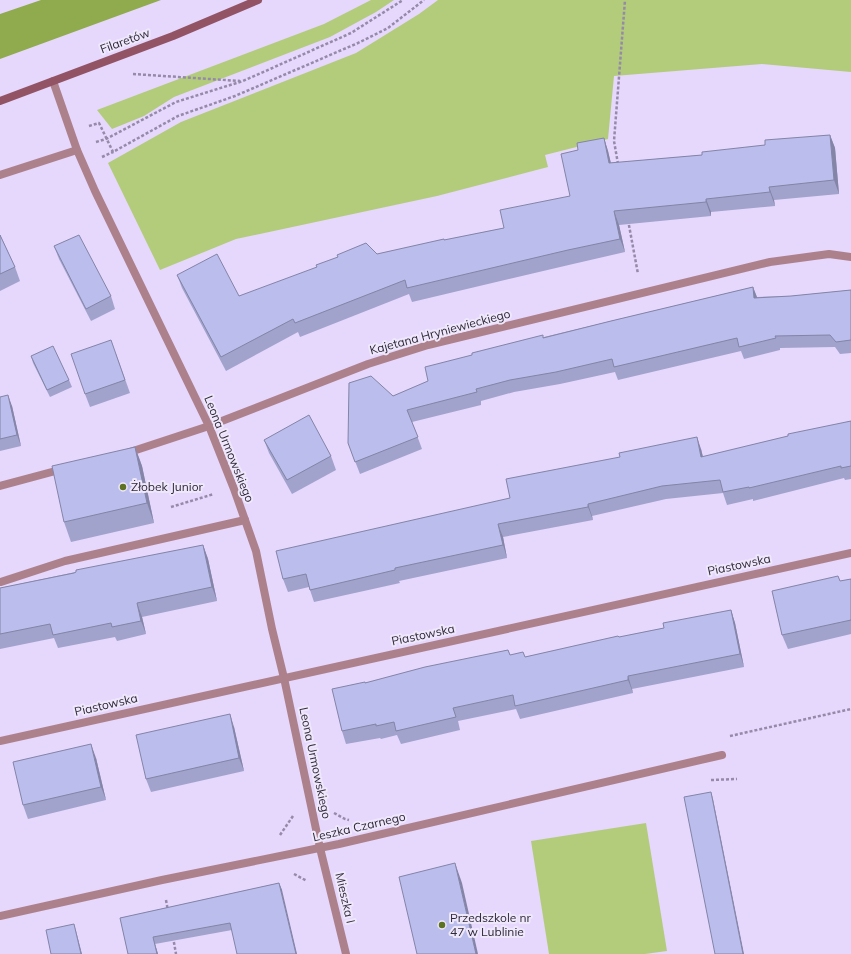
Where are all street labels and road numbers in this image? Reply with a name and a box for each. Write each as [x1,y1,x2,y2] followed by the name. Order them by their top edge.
[98,24,152,56] street label: Filaretów
[368,305,512,358] street label: Kajetana Hryniewieckiego
[201,393,258,504] street label: Leona Urmowskiego
[706,550,772,579] street label: Piastowska
[390,620,456,649] street label: Piastowska
[73,690,139,719] street label: Piastowska
[296,706,335,820] street label: Leona Urmowskiego
[311,808,407,845] street label: Leszka Czarnego
[332,871,359,925] street label: Mieszka I

